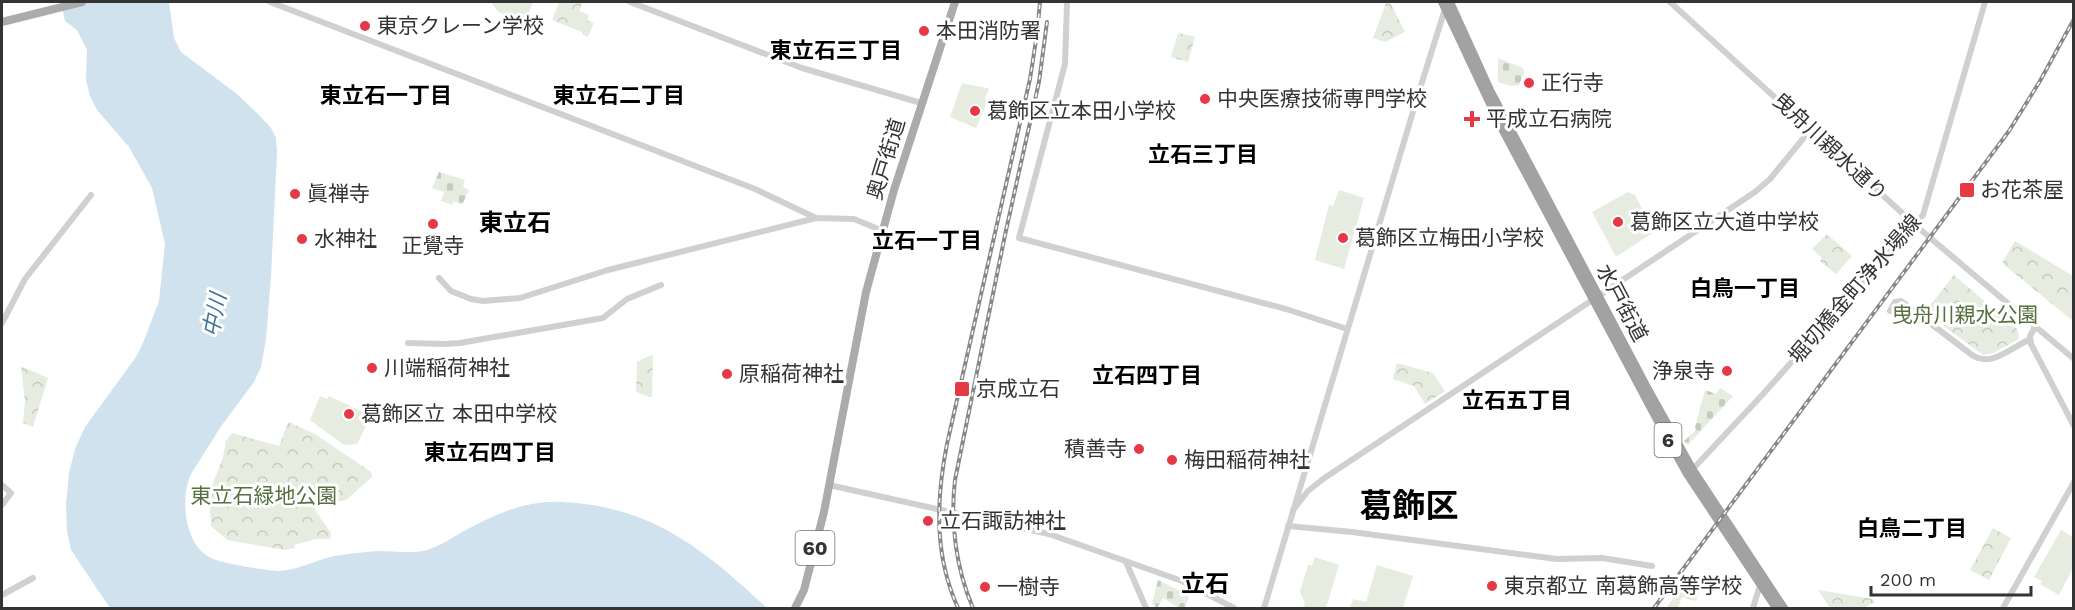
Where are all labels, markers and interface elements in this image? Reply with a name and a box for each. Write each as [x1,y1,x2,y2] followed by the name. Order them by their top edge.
[377,13,544,38] place label: 東京クレーン学校
[936,18,1041,43] place label: 本田消防署
[358,19,372,33] marker: 東京クレーン学校
[917,24,931,38] marker: 本田消防署
[770,38,902,63] district label: 東立石三丁目
[1541,70,1604,95] place label: 正行寺
[1522,76,1536,90] marker: 正行寺
[320,83,452,108] district label: 東立石一丁目
[553,83,685,108] district label: 東立石二丁目
[1217,86,1427,111] place label: 中央医療技術専門学校
[1768,87,1893,206] street label: 曳舟川親水通り
[1198,92,1212,106] marker: 中央医療技術専門学校
[987,98,1176,123] place label: 葛飾区立本田小学校
[968,104,982,118] marker: 葛飾区立本田小学校
[1486,106,1612,131] place label: 平成立石病院
[1463,110,1481,128] marker: 平成立石病院
[861,115,910,203] street label: 奥戸街道
[1148,142,1258,167] district label: 立石三丁目
[1980,177,2064,202] place label: お花茶屋
[307,181,370,206] place label: 眞禅寺
[1958,181,1976,199] marker: お花茶屋
[288,187,302,201] marker: 眞禅寺
[479,209,551,237] district label: 東立石
[1630,209,1819,234] place label: 葛飾区立大道中学校
[1783,209,1926,368] street label: 堀切橋金町浄水場線
[1611,215,1625,229] marker: 葛飾区立大道中学校
[426,217,440,231] marker: 正覺寺
[1355,225,1544,250] place label: 葛飾区立梅田小学校
[314,226,377,251] place label: 水神社
[872,228,982,253] district label: 立石一丁目
[1336,231,1350,245] marker: 葛飾区立梅田小学校
[295,232,309,246] marker: 水神社
[402,233,465,258] place label: 正覺寺
[1592,260,1653,346] street label: 水戸街道
[1690,276,1800,301] district label: 白鳥一丁目
[198,289,231,339] water label: 中川
[1892,302,2039,327] park label: 曳舟川親水公園
[384,355,510,380] place label: 川端稲荷神社
[1652,358,1715,383] place label: 浄泉寺
[365,361,379,375] marker: 川端稲荷神社
[739,361,844,386] place label: 原稲荷神社
[1092,363,1202,388] district label: 立石四丁目
[1720,364,1734,378] marker: 浄泉寺
[720,367,734,381] marker: 原稲荷神社
[976,376,1060,401] place label: 京成立石
[953,380,971,398] marker: 京成立石
[1462,388,1572,413] district label: 立石五丁目
[361,401,557,426] place label: 葛飾区立 本田中学校
[342,407,356,421] marker: 葛飾区立 本田中学校
[1654,423,1682,457] road number: 6
[1064,436,1127,461] place label: 積善寺
[424,440,556,465] district label: 東立石四丁目
[1132,442,1146,456] marker: 積善寺
[1184,447,1310,472] place label: 梅田稲荷神社
[1165,453,1179,467] marker: 梅田稲荷神社
[191,483,338,508] park label: 東立石緑地公園
[1360,486,1459,525] district label: 葛飾区
[940,508,1066,533] place label: 立石諏訪神社
[921,514,935,528] marker: 立石諏訪神社
[1857,516,1967,541] district label: 白鳥二丁目
[796,531,834,565] road number: 60
[1871,559,2032,597] scale bar
[1880,569,1936,590] text: 200 m
[1181,570,1229,598] district label: 立石
[1504,573,1742,598] place label: 東京都立 南葛飾高等学校
[997,574,1060,599] place label: 一樹寺
[1485,579,1499,593] marker: 東京都立 南葛飾高等学校
[978,580,992,594] marker: 一樹寺

